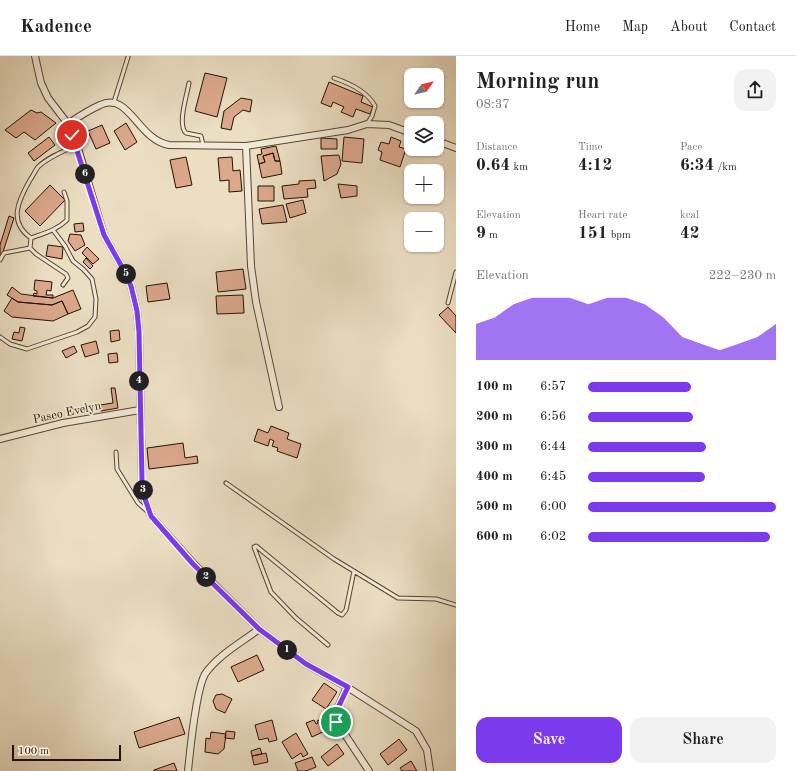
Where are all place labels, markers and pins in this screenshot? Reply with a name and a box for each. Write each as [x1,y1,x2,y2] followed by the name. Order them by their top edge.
[55,118,89,152] pin
[75,164,95,184] pin: 6
[116,264,136,284] pin: 5
[129,371,149,391] pin: 4
[133,480,153,500] pin: 3
[196,567,216,587] pin: 2
[277,640,297,660] pin: 1
[319,705,353,739] pin

